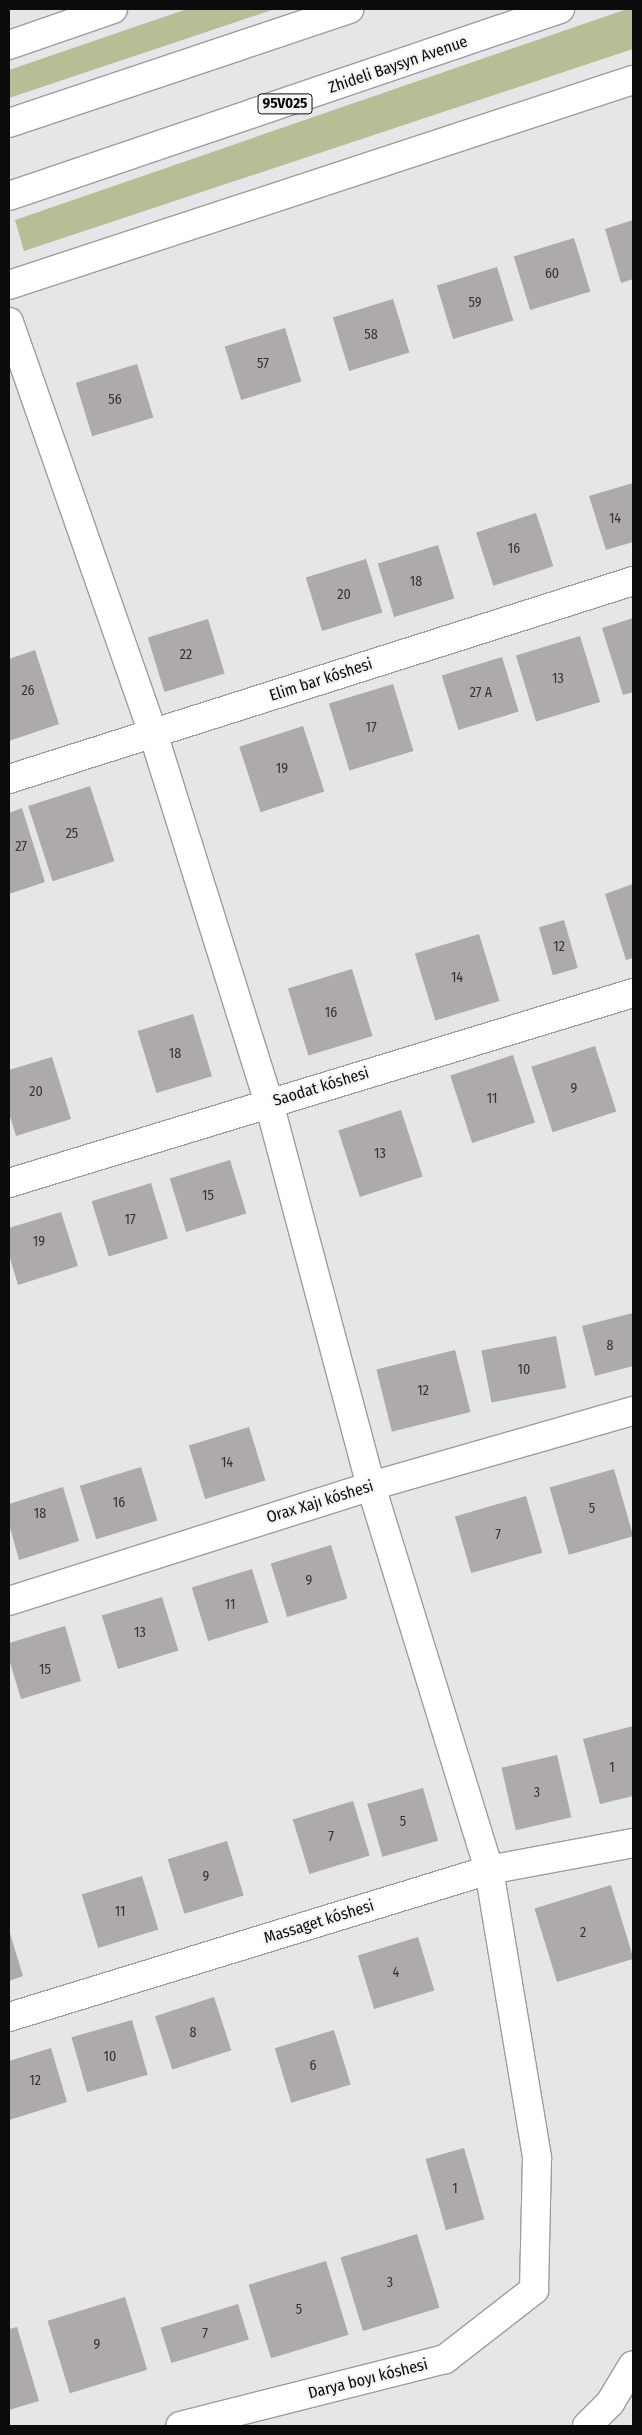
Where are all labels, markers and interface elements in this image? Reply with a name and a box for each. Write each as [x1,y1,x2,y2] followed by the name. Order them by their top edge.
[326,32,470,98] street label: Zhideli Baysyn Avenue
[258,92,312,116] road number: 95V025
[545,266,559,282] house number: 60
[468,295,482,311] house number: 59
[364,327,378,343] house number: 58
[257,356,269,372] house number: 57
[108,392,122,408] house number: 56
[609,511,621,527] house number: 14
[508,541,520,557] house number: 16
[410,574,422,590] house number: 18
[337,587,351,603] house number: 20
[180,647,192,663] house number: 22
[267,654,375,706] street label: Elim bar kóshesi
[552,671,564,687] house number: 13
[21,683,35,699] house number: 26
[470,685,492,701] house number: 27 А
[365,720,377,736] house number: 17
[276,761,288,777] house number: 19
[66,826,78,842] house number: 25
[15,839,27,855] house number: 27
[553,939,565,955] house number: 12
[451,970,463,986] house number: 14
[325,1005,337,1021] house number: 16
[169,1046,181,1062] house number: 18
[271,1063,371,1111] street label: Saodat kóshesi
[571,1081,577,1097] house number: 9
[29,1084,43,1100] house number: 20
[487,1091,497,1107] house number: 11
[374,1146,386,1162] house number: 13
[202,1188,214,1204] house number: 15
[124,1212,136,1228] house number: 17
[33,1234,45,1250] house number: 19
[607,1338,613,1354] house number: 8
[518,1362,530,1378] house number: 10
[417,1383,429,1399] house number: 12
[221,1455,233,1471] house number: 14
[264,1477,376,1527] street label: Orax Xajı kóshesi
[113,1495,125,1511] house number: 16
[589,1501,595,1517] house number: 5
[34,1506,46,1522] house number: 18
[495,1527,501,1543] house number: 7
[306,1573,312,1589] house number: 9
[225,1597,235,1613] house number: 11
[134,1625,146,1641] house number: 13
[39,1662,51,1678] house number: 15
[609,1760,615,1776] house number: 1
[534,1785,540,1801] house number: 3
[400,1814,406,1830] house number: 5
[328,1829,334,1845] house number: 7
[203,1869,209,1885] house number: 9
[262,1896,376,1948] street label: Massaget kóshesi
[115,1904,125,1920] house number: 11
[580,1925,586,1941] house number: 2
[393,1965,399,1981] house number: 4
[190,2025,196,2041] house number: 8
[104,2049,116,2065] house number: 10
[310,2058,316,2074] house number: 6
[29,2073,41,2089] house number: 12
[452,2181,458,2197] house number: 1
[387,2275,393,2291] house number: 3
[296,2302,302,2318] house number: 5
[202,2326,208,2342] house number: 7
[94,2337,100,2353] house number: 9
[306,2355,430,2403] street label: Darya boyı kóshesi

